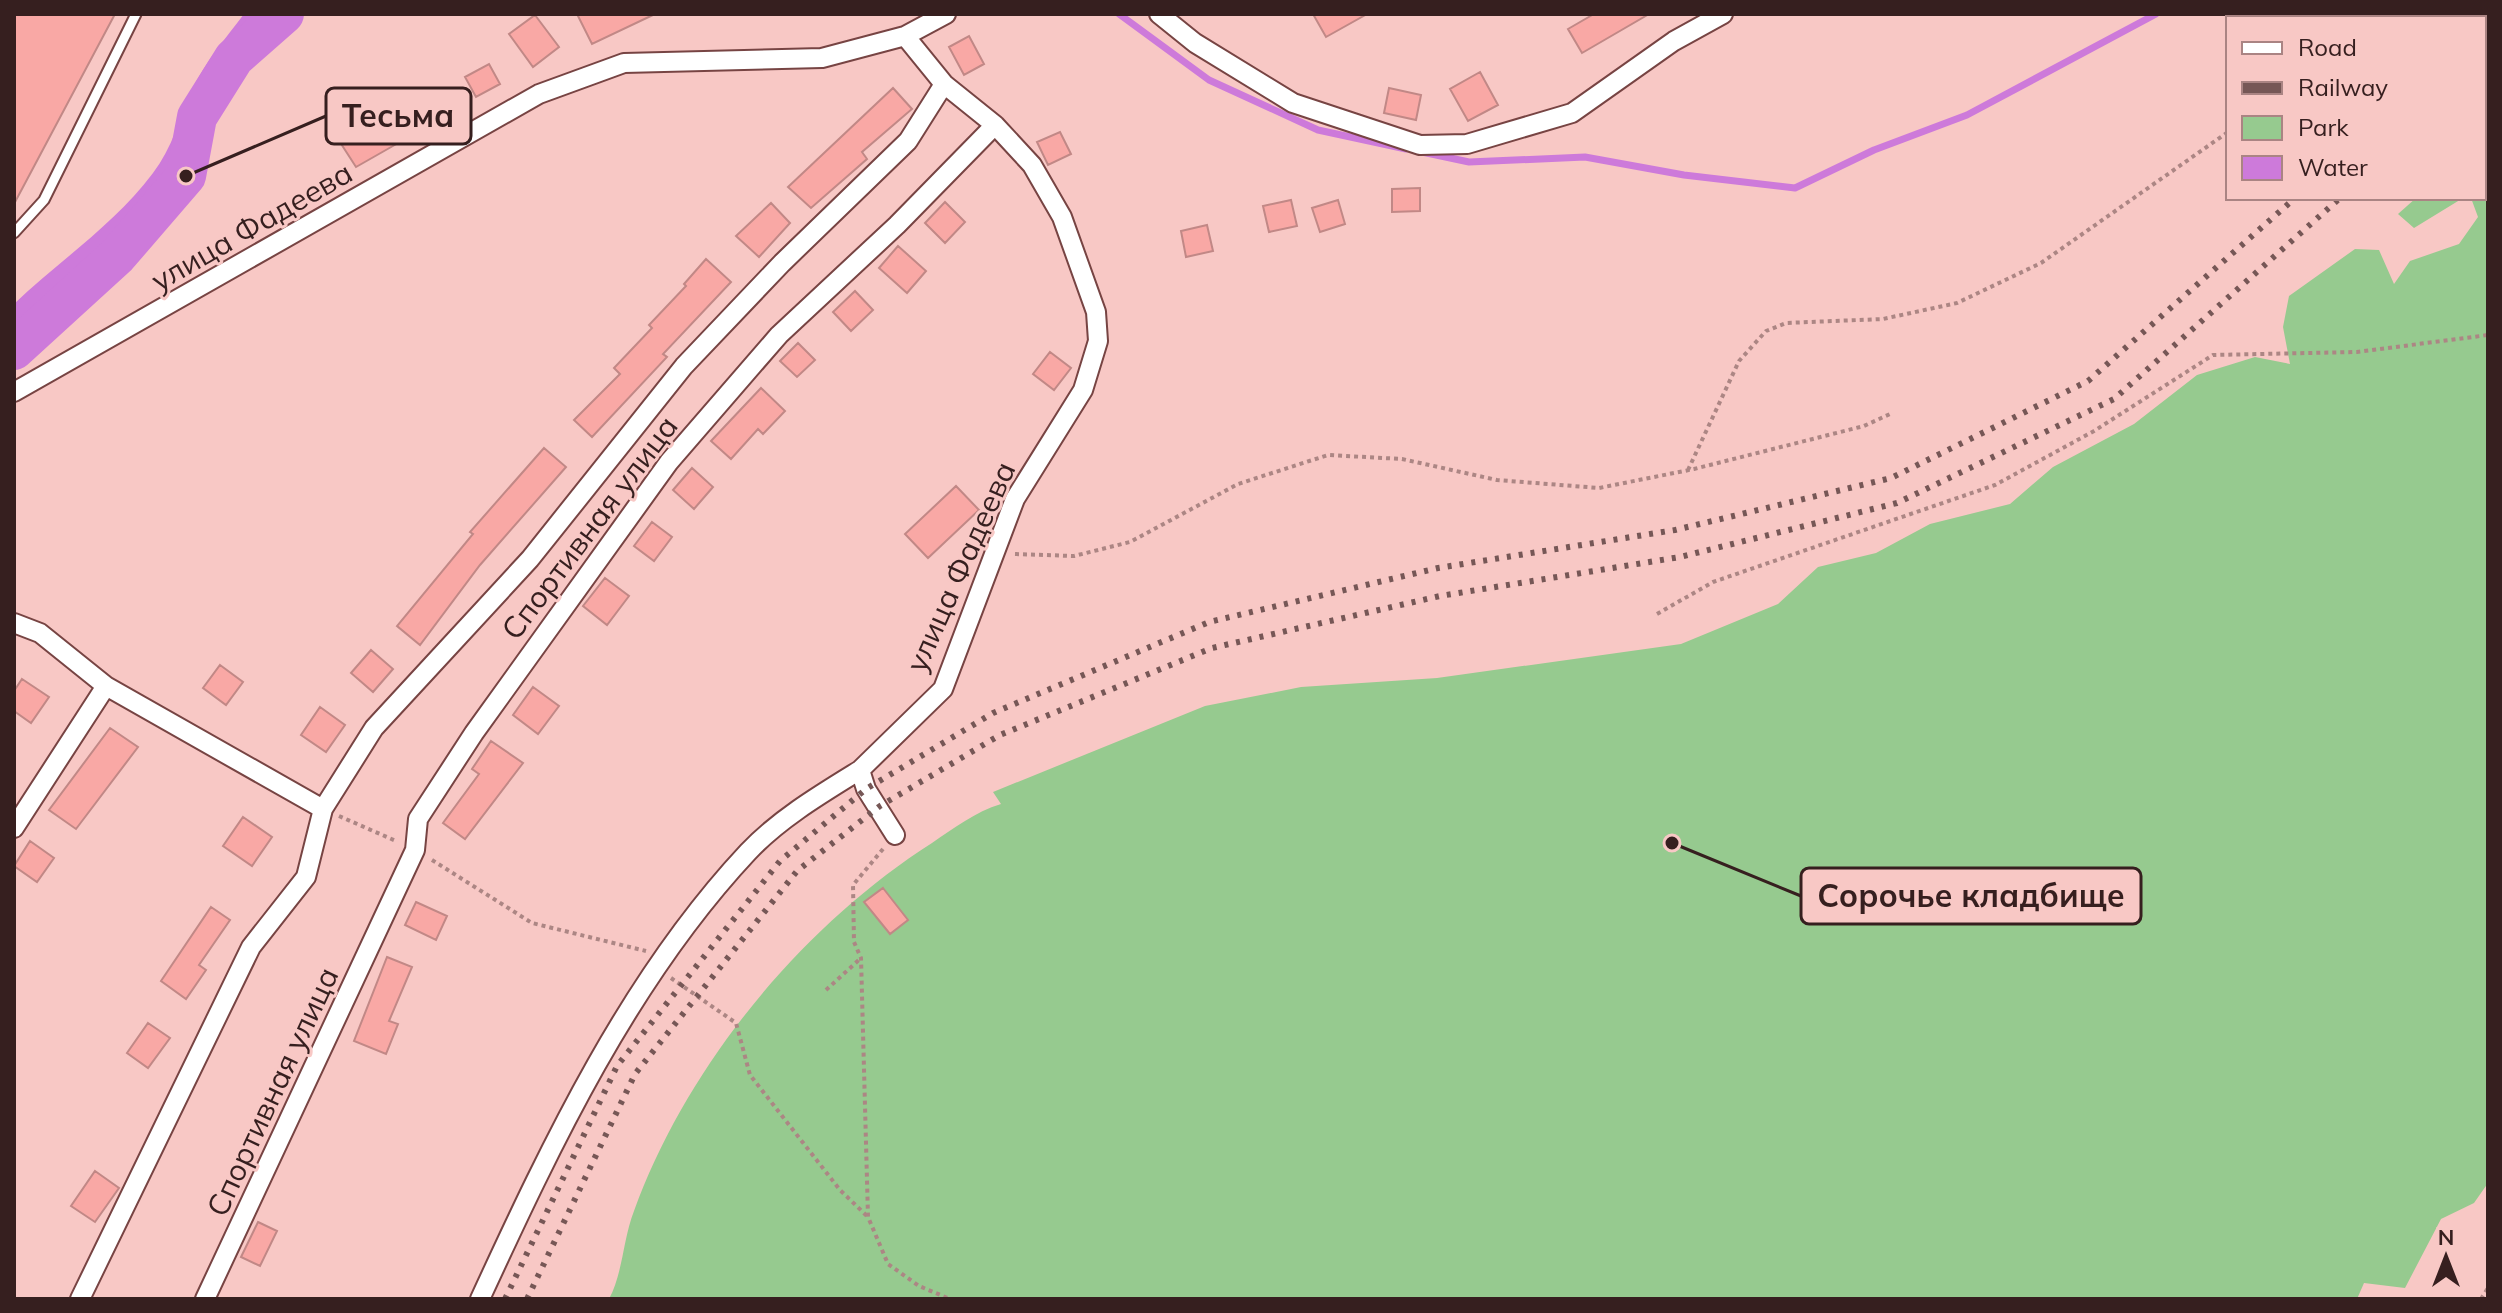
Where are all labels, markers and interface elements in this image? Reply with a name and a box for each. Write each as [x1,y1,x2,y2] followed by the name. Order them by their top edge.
[2226,16,2486,200] legend
[2298,32,2357,62] text: Road
[2298,72,2388,102] text: Railway
[326,88,471,144] callout: Тесьма
[342,95,454,135] text: Тесьма
[2298,112,2349,142] text: Park
[2298,152,2368,182] text: Water
[144,153,359,299] street label: улица Фадеева
[493,408,686,647] street label: Спортивная улица
[897,456,1023,678] street label: улица Фадеева
[1801,868,2141,924] callout: Сорочье кладбище
[1817,875,2125,915] text: Сорочье кладбище
[198,961,346,1222] street label: Спортивная улица
[2406,1217,2486,1297] north arrow
[2438,1223,2454,1251] text: N

